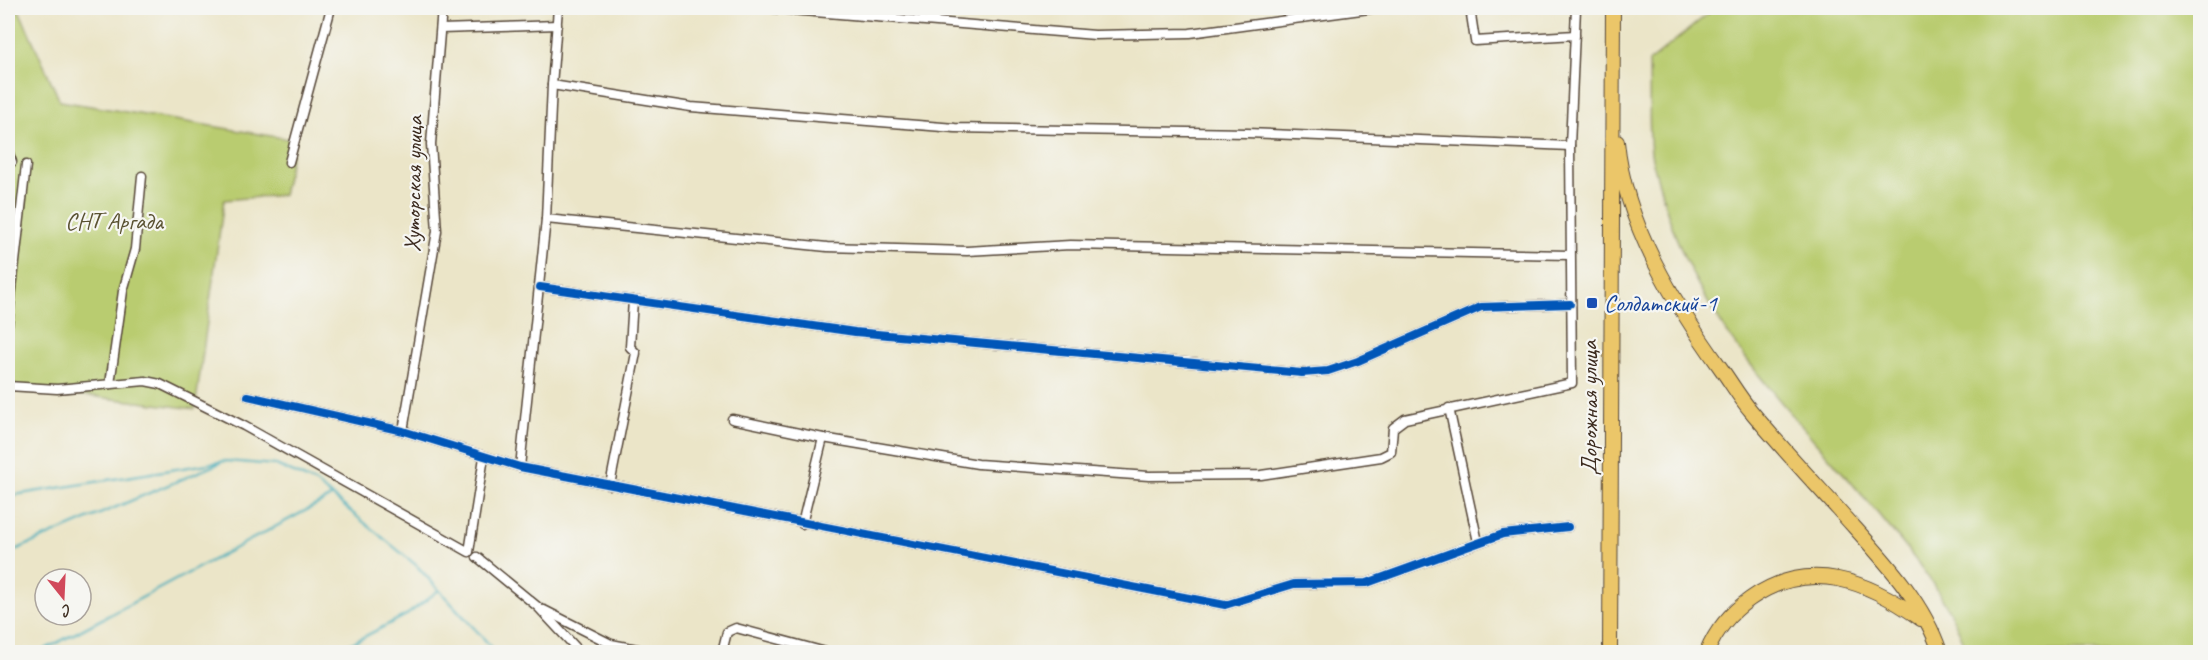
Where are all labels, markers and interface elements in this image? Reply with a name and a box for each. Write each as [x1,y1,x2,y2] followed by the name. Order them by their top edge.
[397,114,429,252] street label: Хуторская улица
[65,206,164,236] park label: СНТ Аргада
[1604,288,1718,318] place label: Солдатский-1
[1585,296,1599,310] marker: Солдатский-1
[1574,339,1604,475] street label: Дорожная улица
[33,567,93,627] north arrow
[58,600,74,622] text: С

